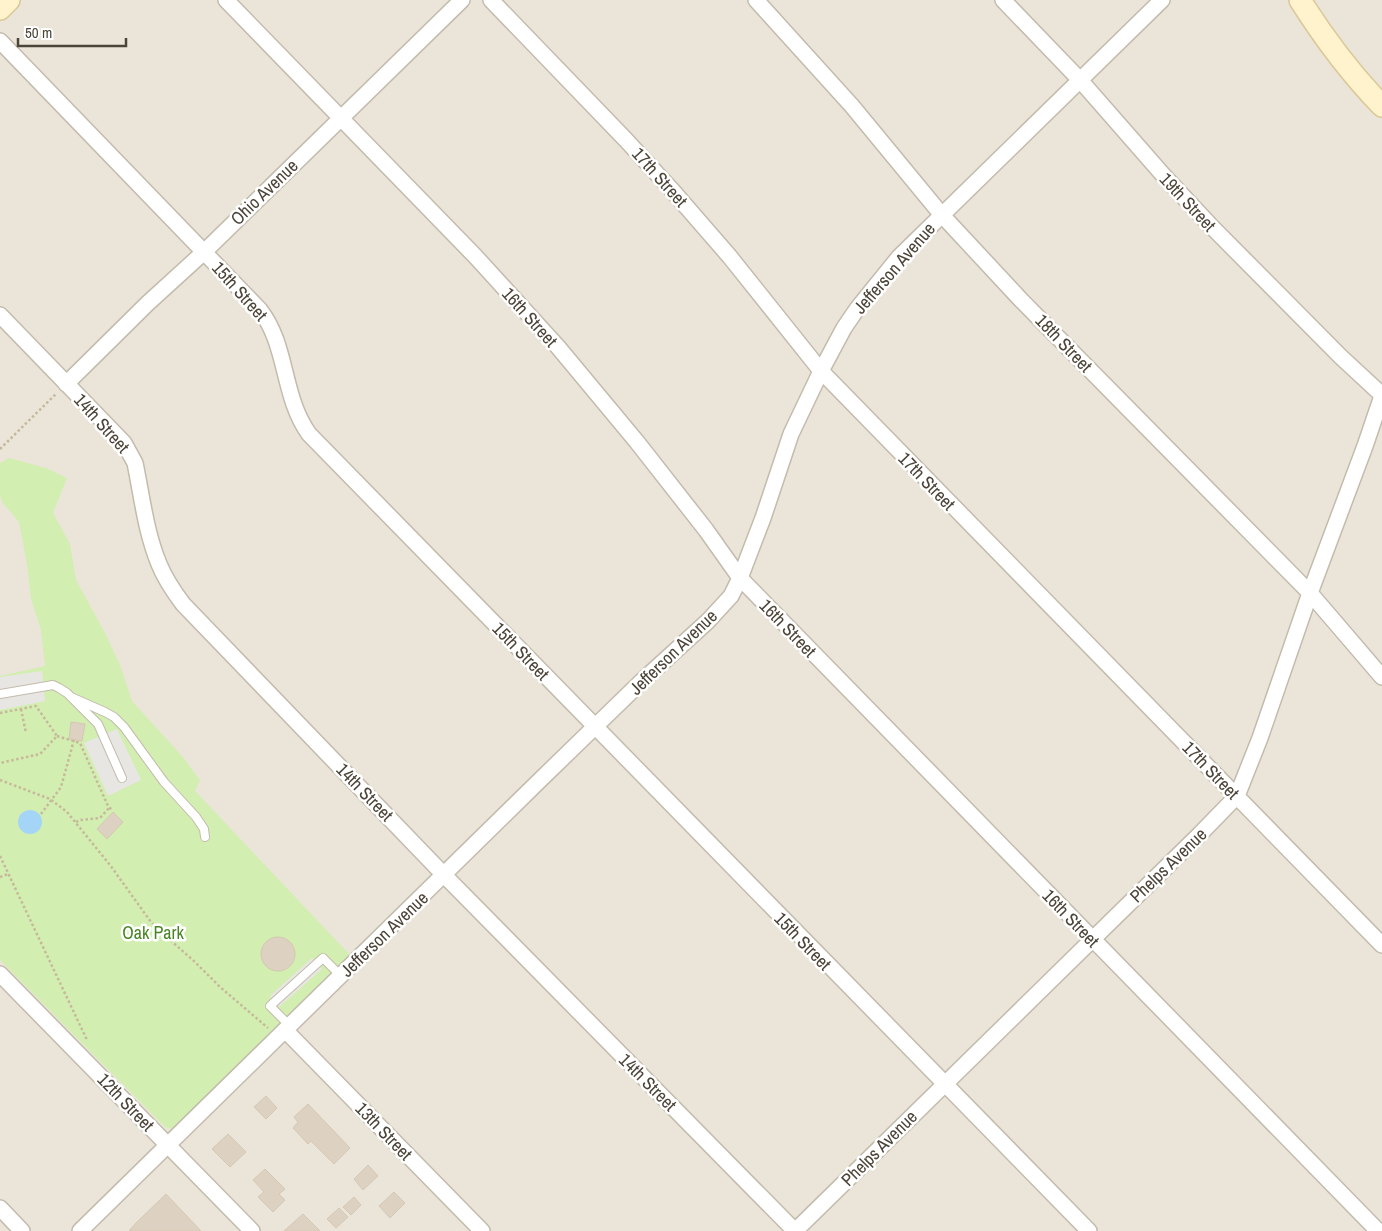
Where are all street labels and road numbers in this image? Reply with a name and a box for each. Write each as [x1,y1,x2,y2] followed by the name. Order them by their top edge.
[627,142,693,212] street label: 17th Street
[225,153,303,231] street label: Ohio Avenue
[1154,167,1222,237] street label: 19th Street
[847,217,941,319] street label: Jefferson Avenue
[207,256,273,326] street label: 15th Street
[497,282,563,352] street label: 16th Street
[1030,308,1098,378] street label: 18th Street
[69,388,135,458] street label: 14th Street
[893,446,961,516] street label: 17th Street
[754,593,822,663] street label: 16th Street
[623,604,723,700] street label: Jefferson Avenue
[487,616,555,686] street label: 15th Street
[1177,735,1245,805] street label: 17th Street
[331,757,399,827] street label: 14th Street
[1124,822,1212,908] street label: Phelps Avenue
[1037,883,1105,953] street label: 16th Street
[334,886,434,982] street label: Jefferson Avenue
[769,906,837,976] street label: 15th Street
[614,1048,682,1116] street label: 14th Street
[92,1067,160,1137] street label: 12th Street
[350,1096,418,1166] street label: 13th Street
[835,1104,923,1192] street label: Phelps Avenue

